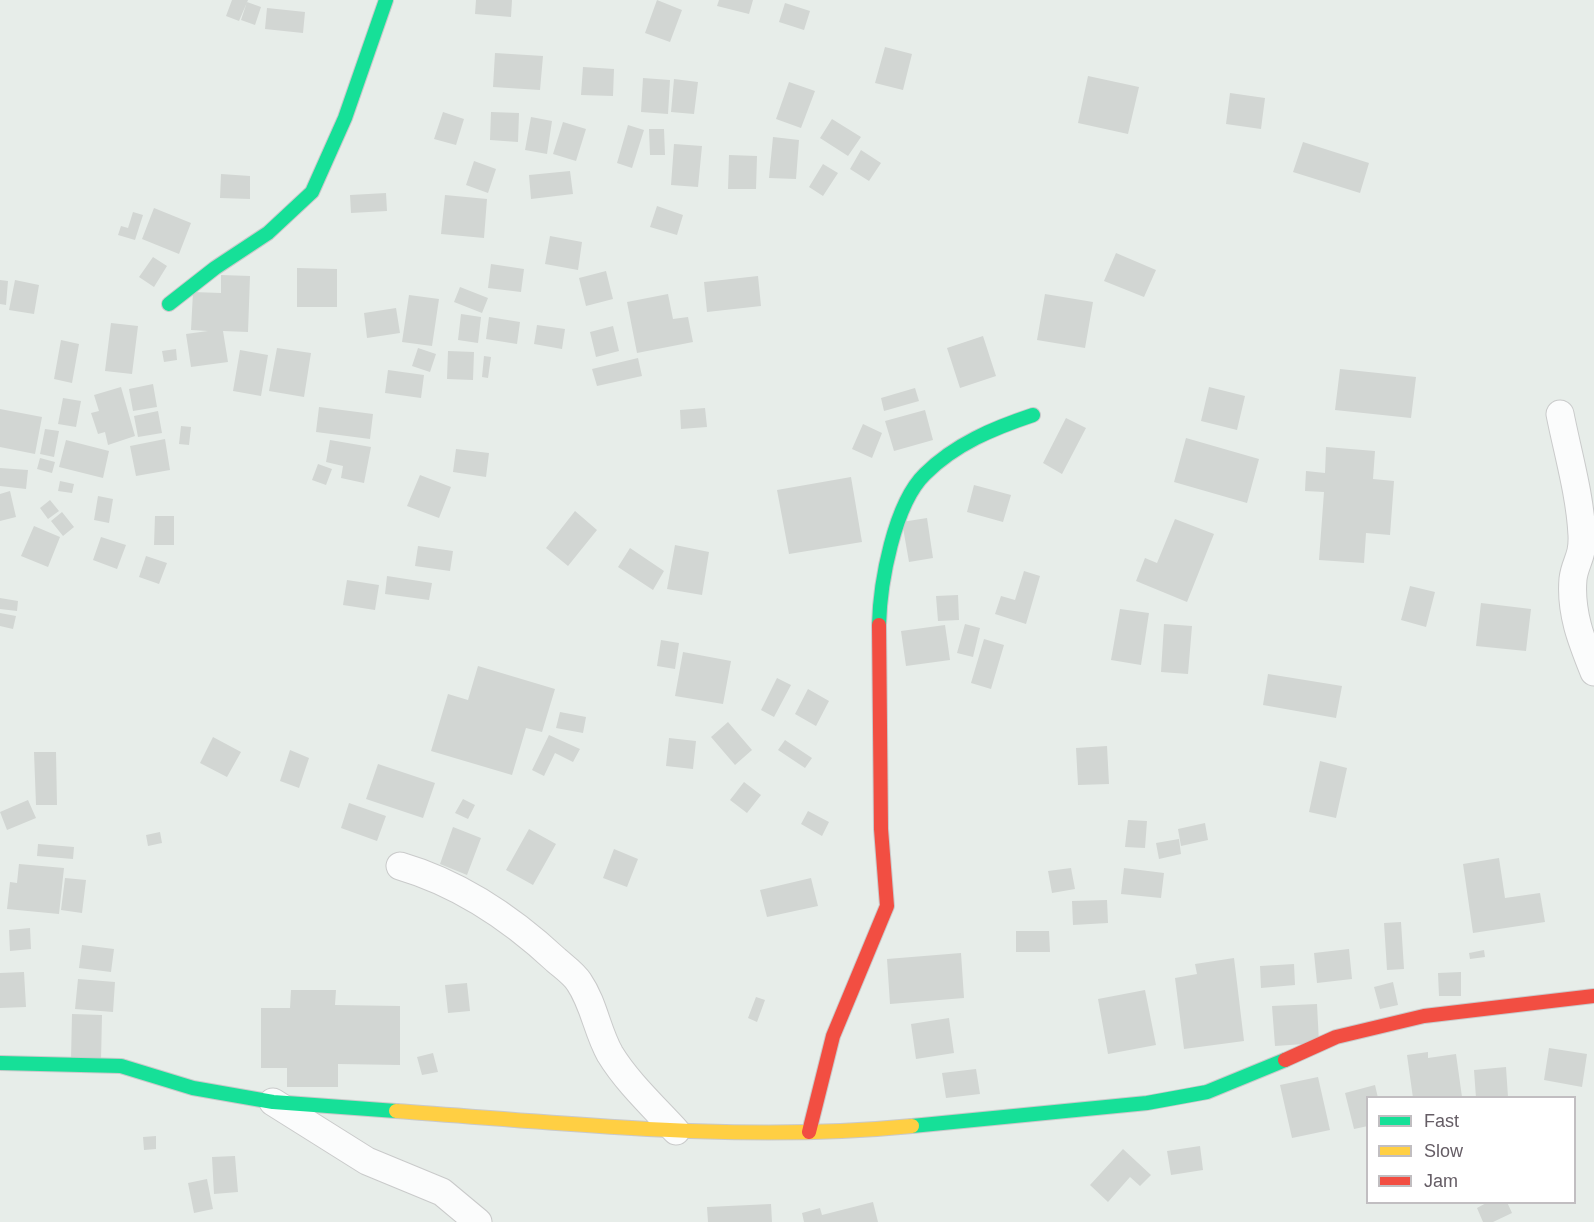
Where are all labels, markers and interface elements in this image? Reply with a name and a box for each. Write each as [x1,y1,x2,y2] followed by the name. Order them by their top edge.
[1366,1096,1576,1204] legend
[1424,1111,1459,1131] text: Fast
[1424,1141,1463,1161] text: Slow
[1424,1171,1458,1191] text: Jam

